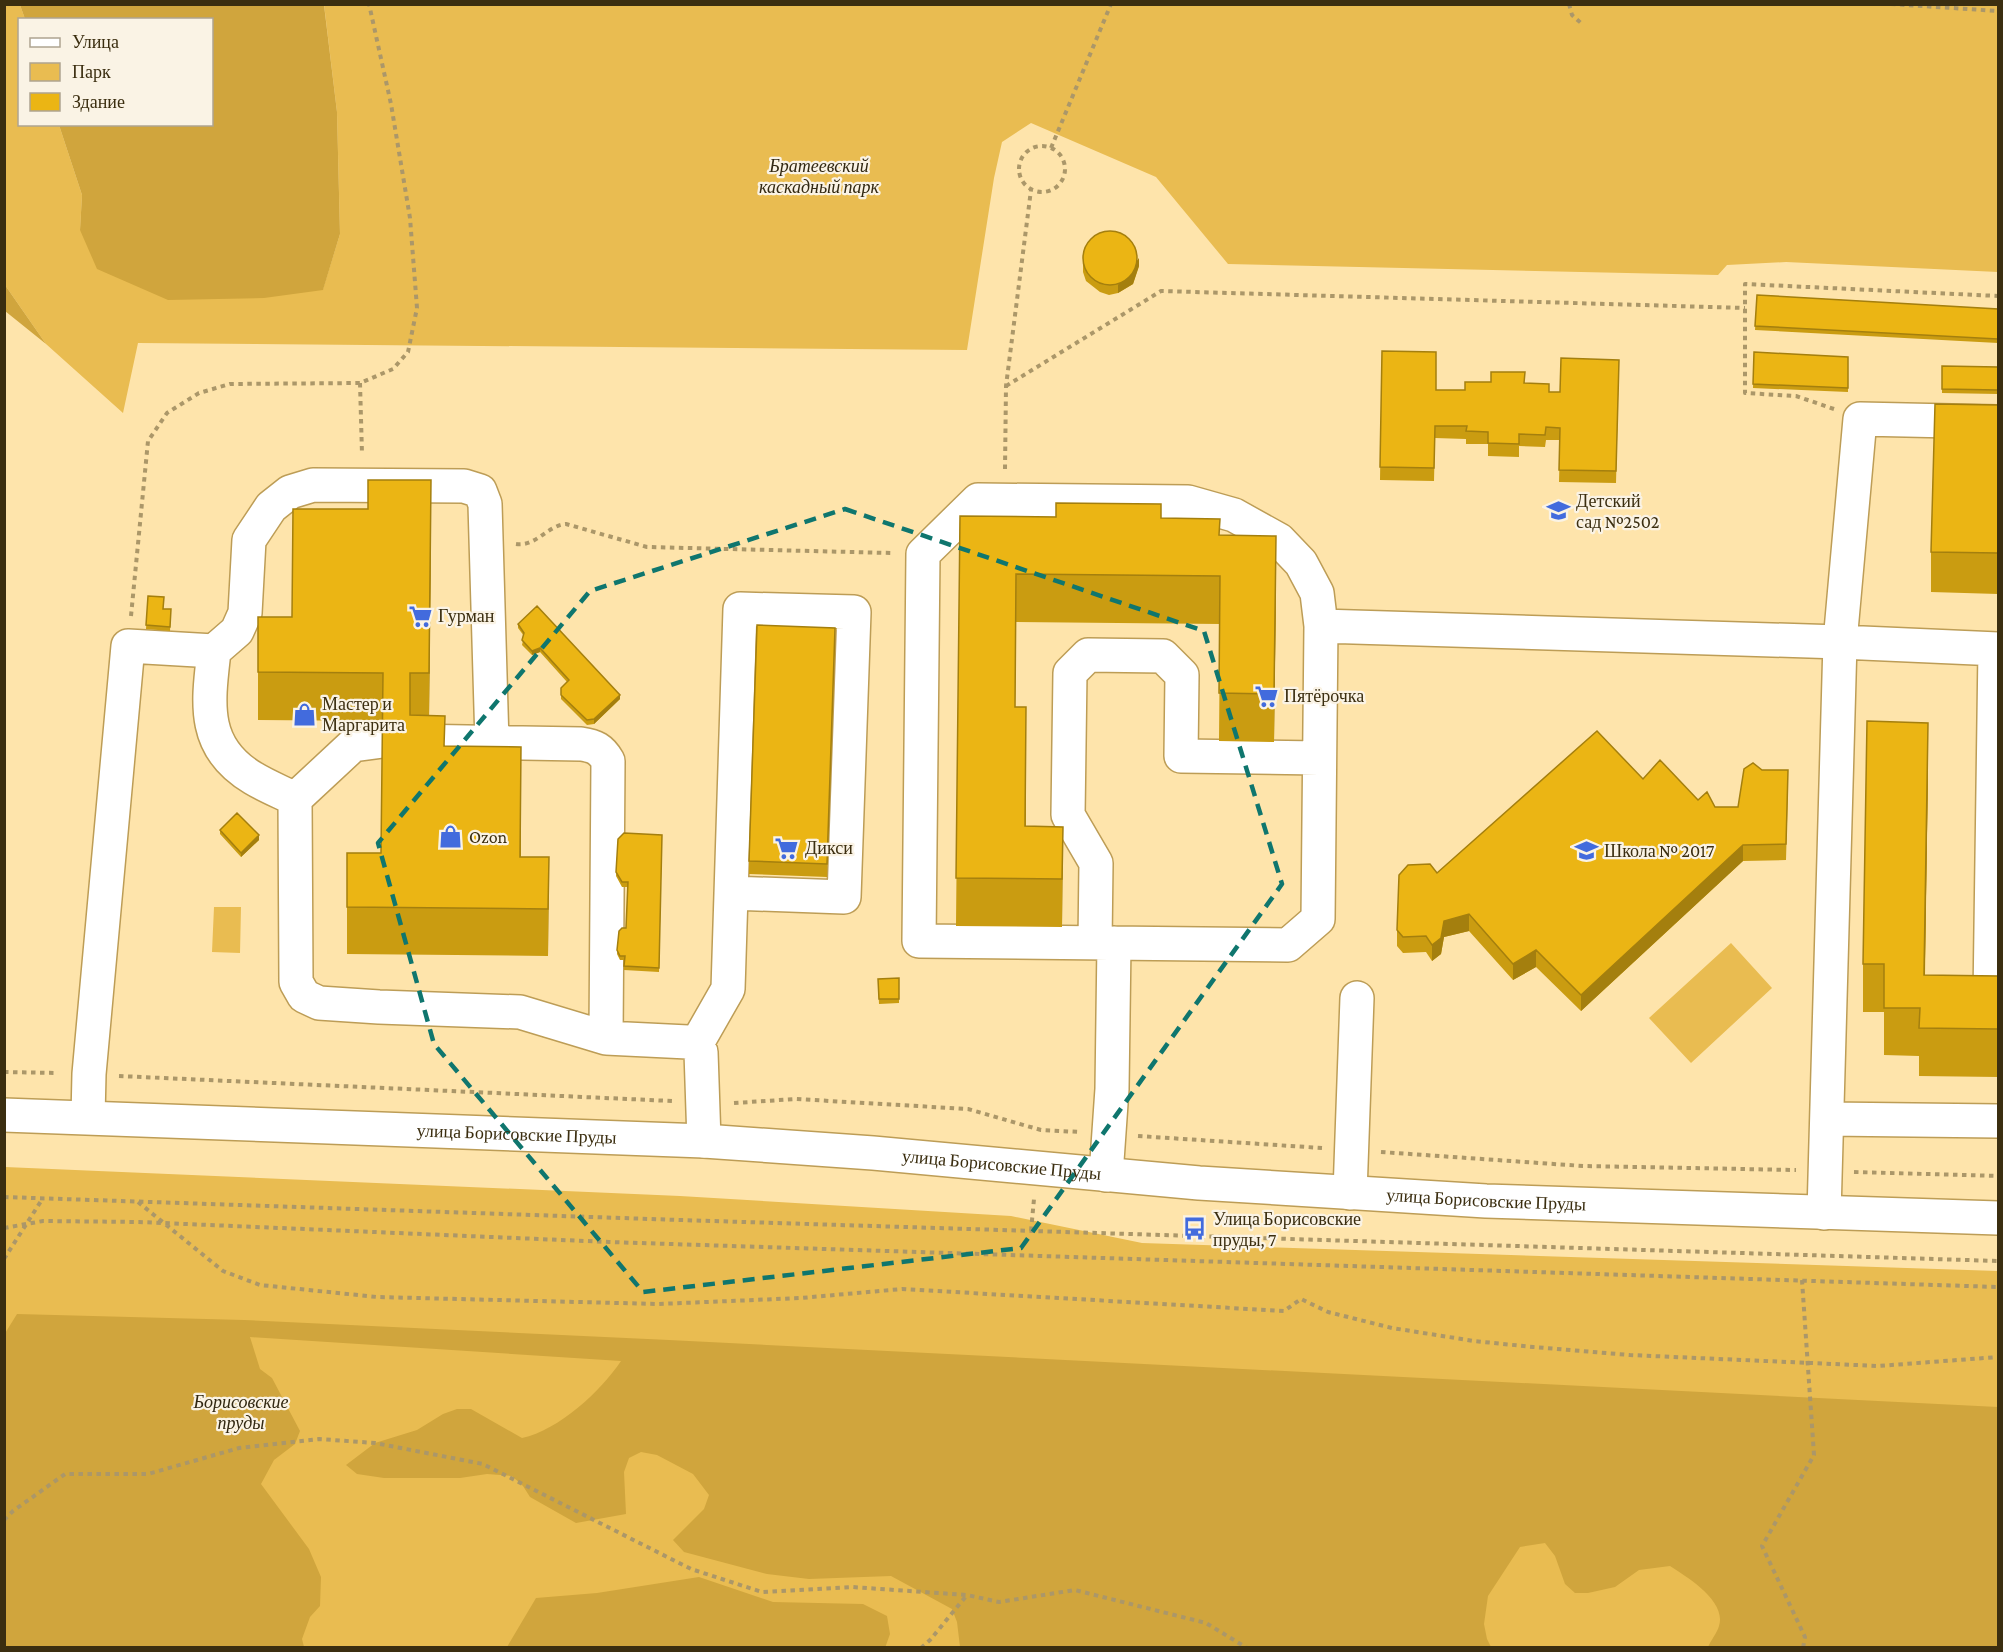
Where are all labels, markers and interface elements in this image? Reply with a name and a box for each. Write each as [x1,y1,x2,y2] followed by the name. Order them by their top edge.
[18,18,213,126] legend
[72,32,119,52] text: Улица
[72,62,111,82] text: Парк
[72,92,125,112] text: Здание
[759,156,880,197] park label: Братеевский каскадный парк
[1576,491,1659,532] place label: Детский сад №2502
[1545,498,1571,524] school or university icon: Детский сад №2502
[407,603,433,629] supermarket icon: Гурман
[438,606,495,626] place label: Гурман
[1253,683,1279,709] supermarket icon: Пятёрочка
[1284,686,1364,706] place label: Пятёрочка
[322,694,405,735] place label: Мастер и Маргарита
[291,701,317,727] shop icon: Мастер и Маргарита
[438,824,464,850] shop icon: Ozon
[469,827,508,847] place label: Ozon
[774,835,800,861] supermarket icon: Дикси
[805,838,853,858] place label: Дикси
[1573,838,1599,864] school or university icon: Школа № 2017
[1604,841,1714,861] place label: Школа № 2017
[416,1120,617,1148] street label: улица Борисовские Пруды
[901,1146,1102,1184] street label: улица Борисовские Пруды
[1386,1185,1586,1214] street label: улица Борисовские Пруды
[1213,1209,1361,1250] place label: Улица Борисовские пруды, 7
[1182,1216,1208,1242] bus stop icon: Улица Борисовские пруды, 7
[192,1392,289,1433] park label: Борисовские пруды

